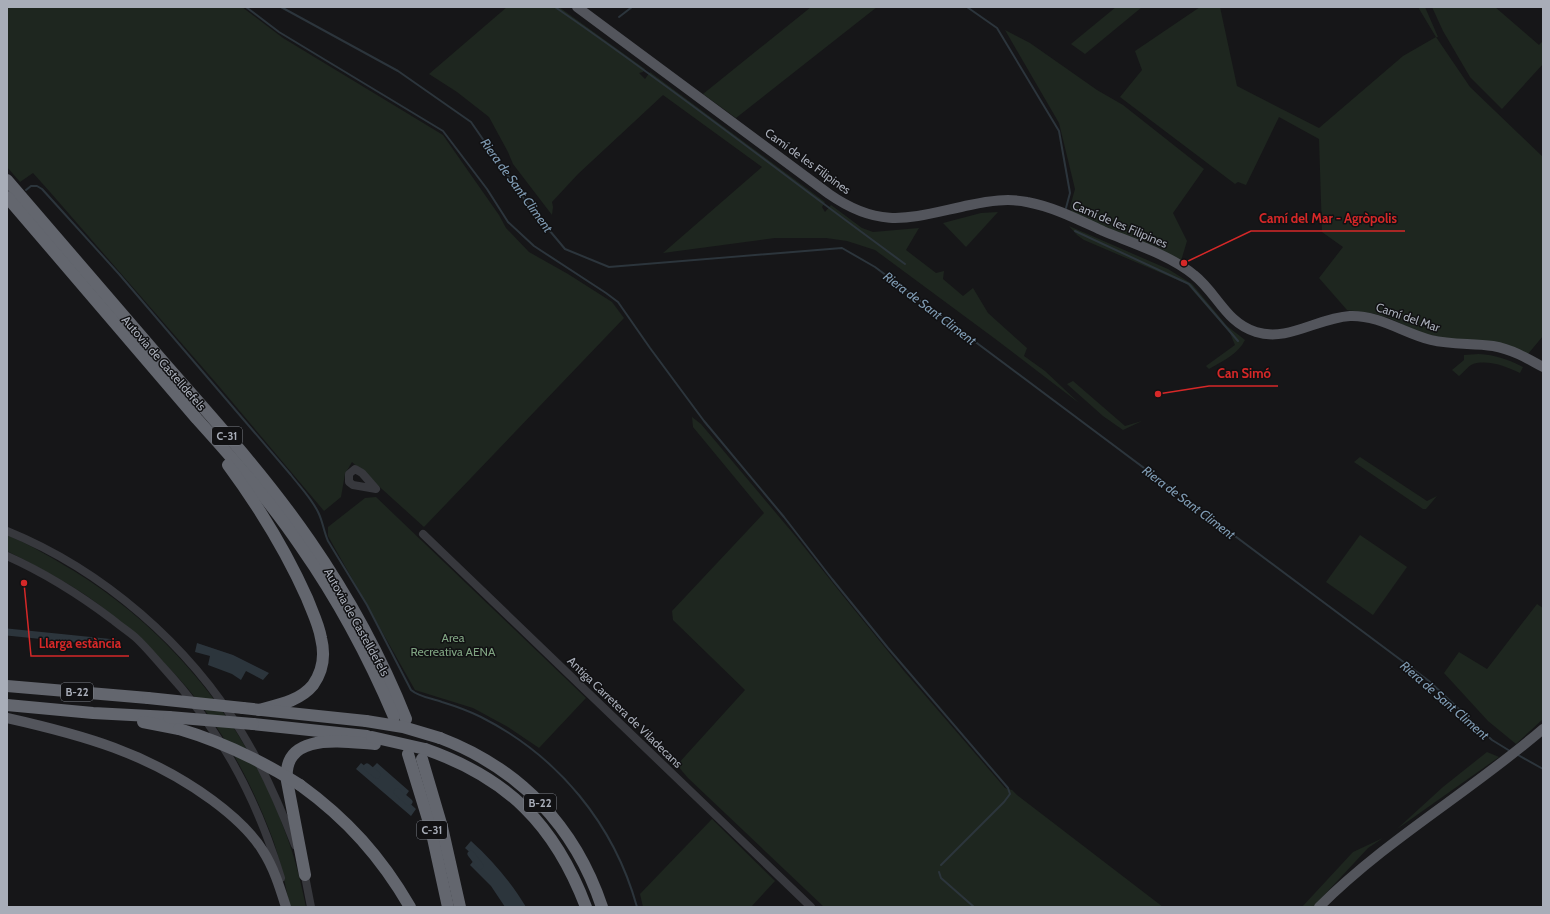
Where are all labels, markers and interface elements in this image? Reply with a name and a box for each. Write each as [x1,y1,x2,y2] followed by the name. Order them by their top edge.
[762,125,854,197] street label: Camí de les Filipines
[478,135,557,236] water label: Riera de Sant Climent
[1070,197,1170,251] street label: Camí de les Filipines
[1251,206,1405,231] callout: Camí del Mar - Agròpolis
[1259,210,1397,226] text: Camí del Mar - Agròpolis
[880,268,980,349] water label: Riera de Sant Climent
[1374,299,1442,335] street label: Camí del Mar
[119,312,209,414] street label: Autovia de Castelldefels
[1209,361,1278,386] callout: Can Simó
[1217,365,1271,381] text: Can Simó
[212,427,242,445] road number: C-31
[1139,462,1239,543] water label: Riera de Sant Climent
[321,565,393,679] street label: Autovia de Castelldefels
[411,630,496,659] park label: Area Recreativa AENA
[31,631,129,656] callout: Llarga estància
[39,635,122,651] text: Llarga estància
[564,653,686,771] street label: Antiga Carretera de Viladecans
[1397,657,1493,744] water label: Riera de Sant Climent
[61,683,93,701] road number: B-22
[524,794,556,812] road number: B-22
[417,821,447,839] road number: C-31

